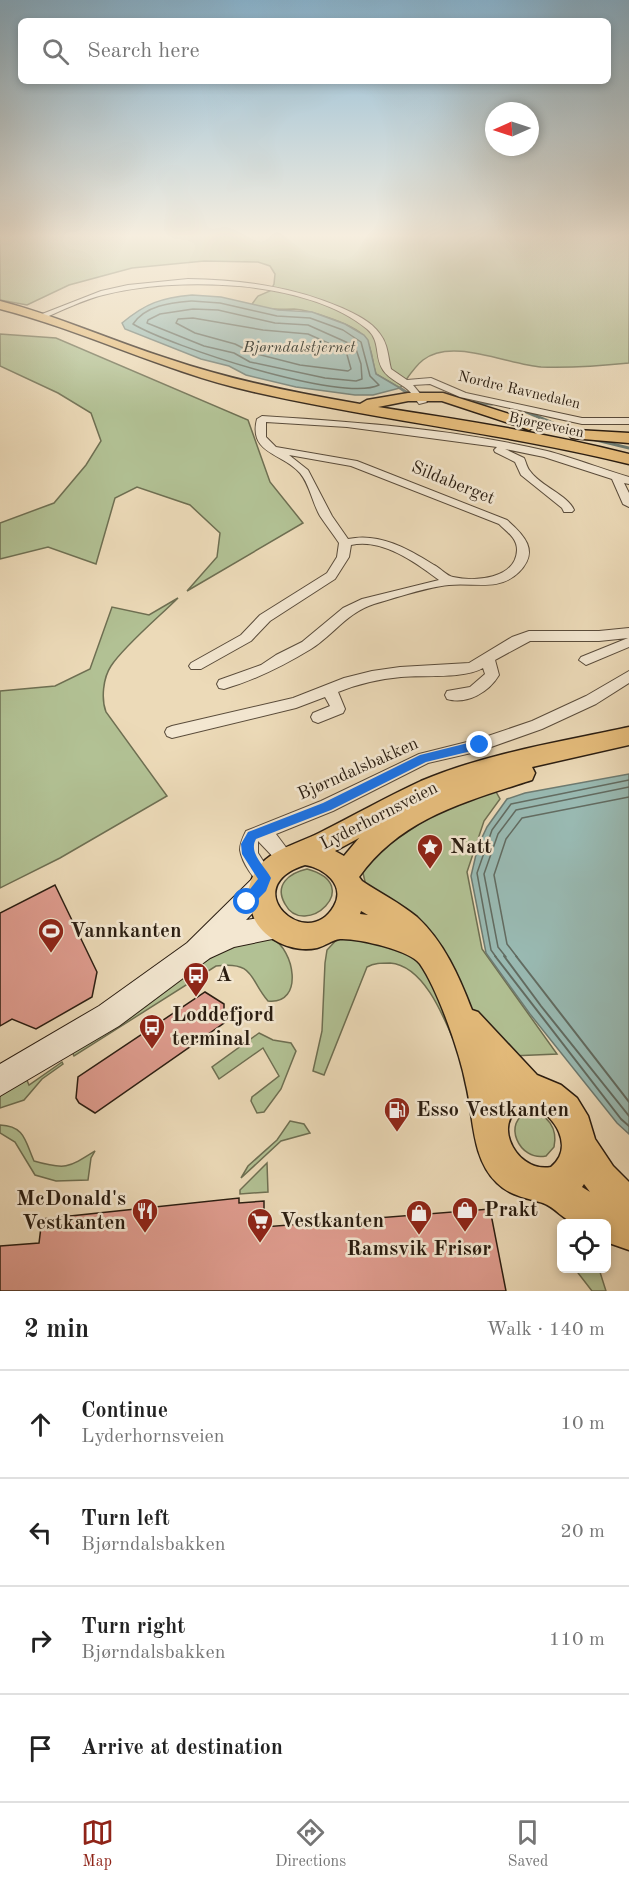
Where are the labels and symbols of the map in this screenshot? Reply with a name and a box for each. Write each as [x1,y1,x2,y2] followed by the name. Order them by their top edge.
[485,102,539,156] north arrow
[242,340,356,356] water label: Bjørndalstjernet
[456,370,582,412] street label: Nordre Ravnedalen
[507,411,585,441] street label: Bjørgeveien
[409,458,497,508] street label: Sildaberget
[466,731,492,757] route end
[295,734,421,804] street label: Bjørndalsbakken
[317,779,441,853] street label: Lyderhornsveien
[415,832,445,870] place icon: Natt
[450,837,492,858] place label: Natt
[233,888,259,914] route start
[36,916,66,954] sports icon: Vannkanten
[70,921,182,942] place label: Vannkanten
[181,960,211,998] bus stop icon: A
[216,965,232,986] place label: A
[172,1005,274,1050] place label: Loddefjord terminal
[137,1012,167,1050] bus stop icon: Loddefjord terminal
[382,1095,412,1133] fuel station icon: Esso Vestkanten
[416,1100,569,1121] place label: Esso Vestkanten
[16,1189,126,1234] place label: McDonald's Vestkanten
[450,1195,480,1233] shop icon: Prakt
[130,1196,160,1234] restaurant icon: McDonald's Vestkanten
[404,1198,434,1236] shop icon: Ramsvik Frisør
[484,1200,538,1221] place label: Prakt
[245,1206,275,1244] supermarket icon: Vestkanten
[280,1211,384,1232] place label: Vestkanten
[347,1239,491,1260] place label: Ramsvik Frisør

